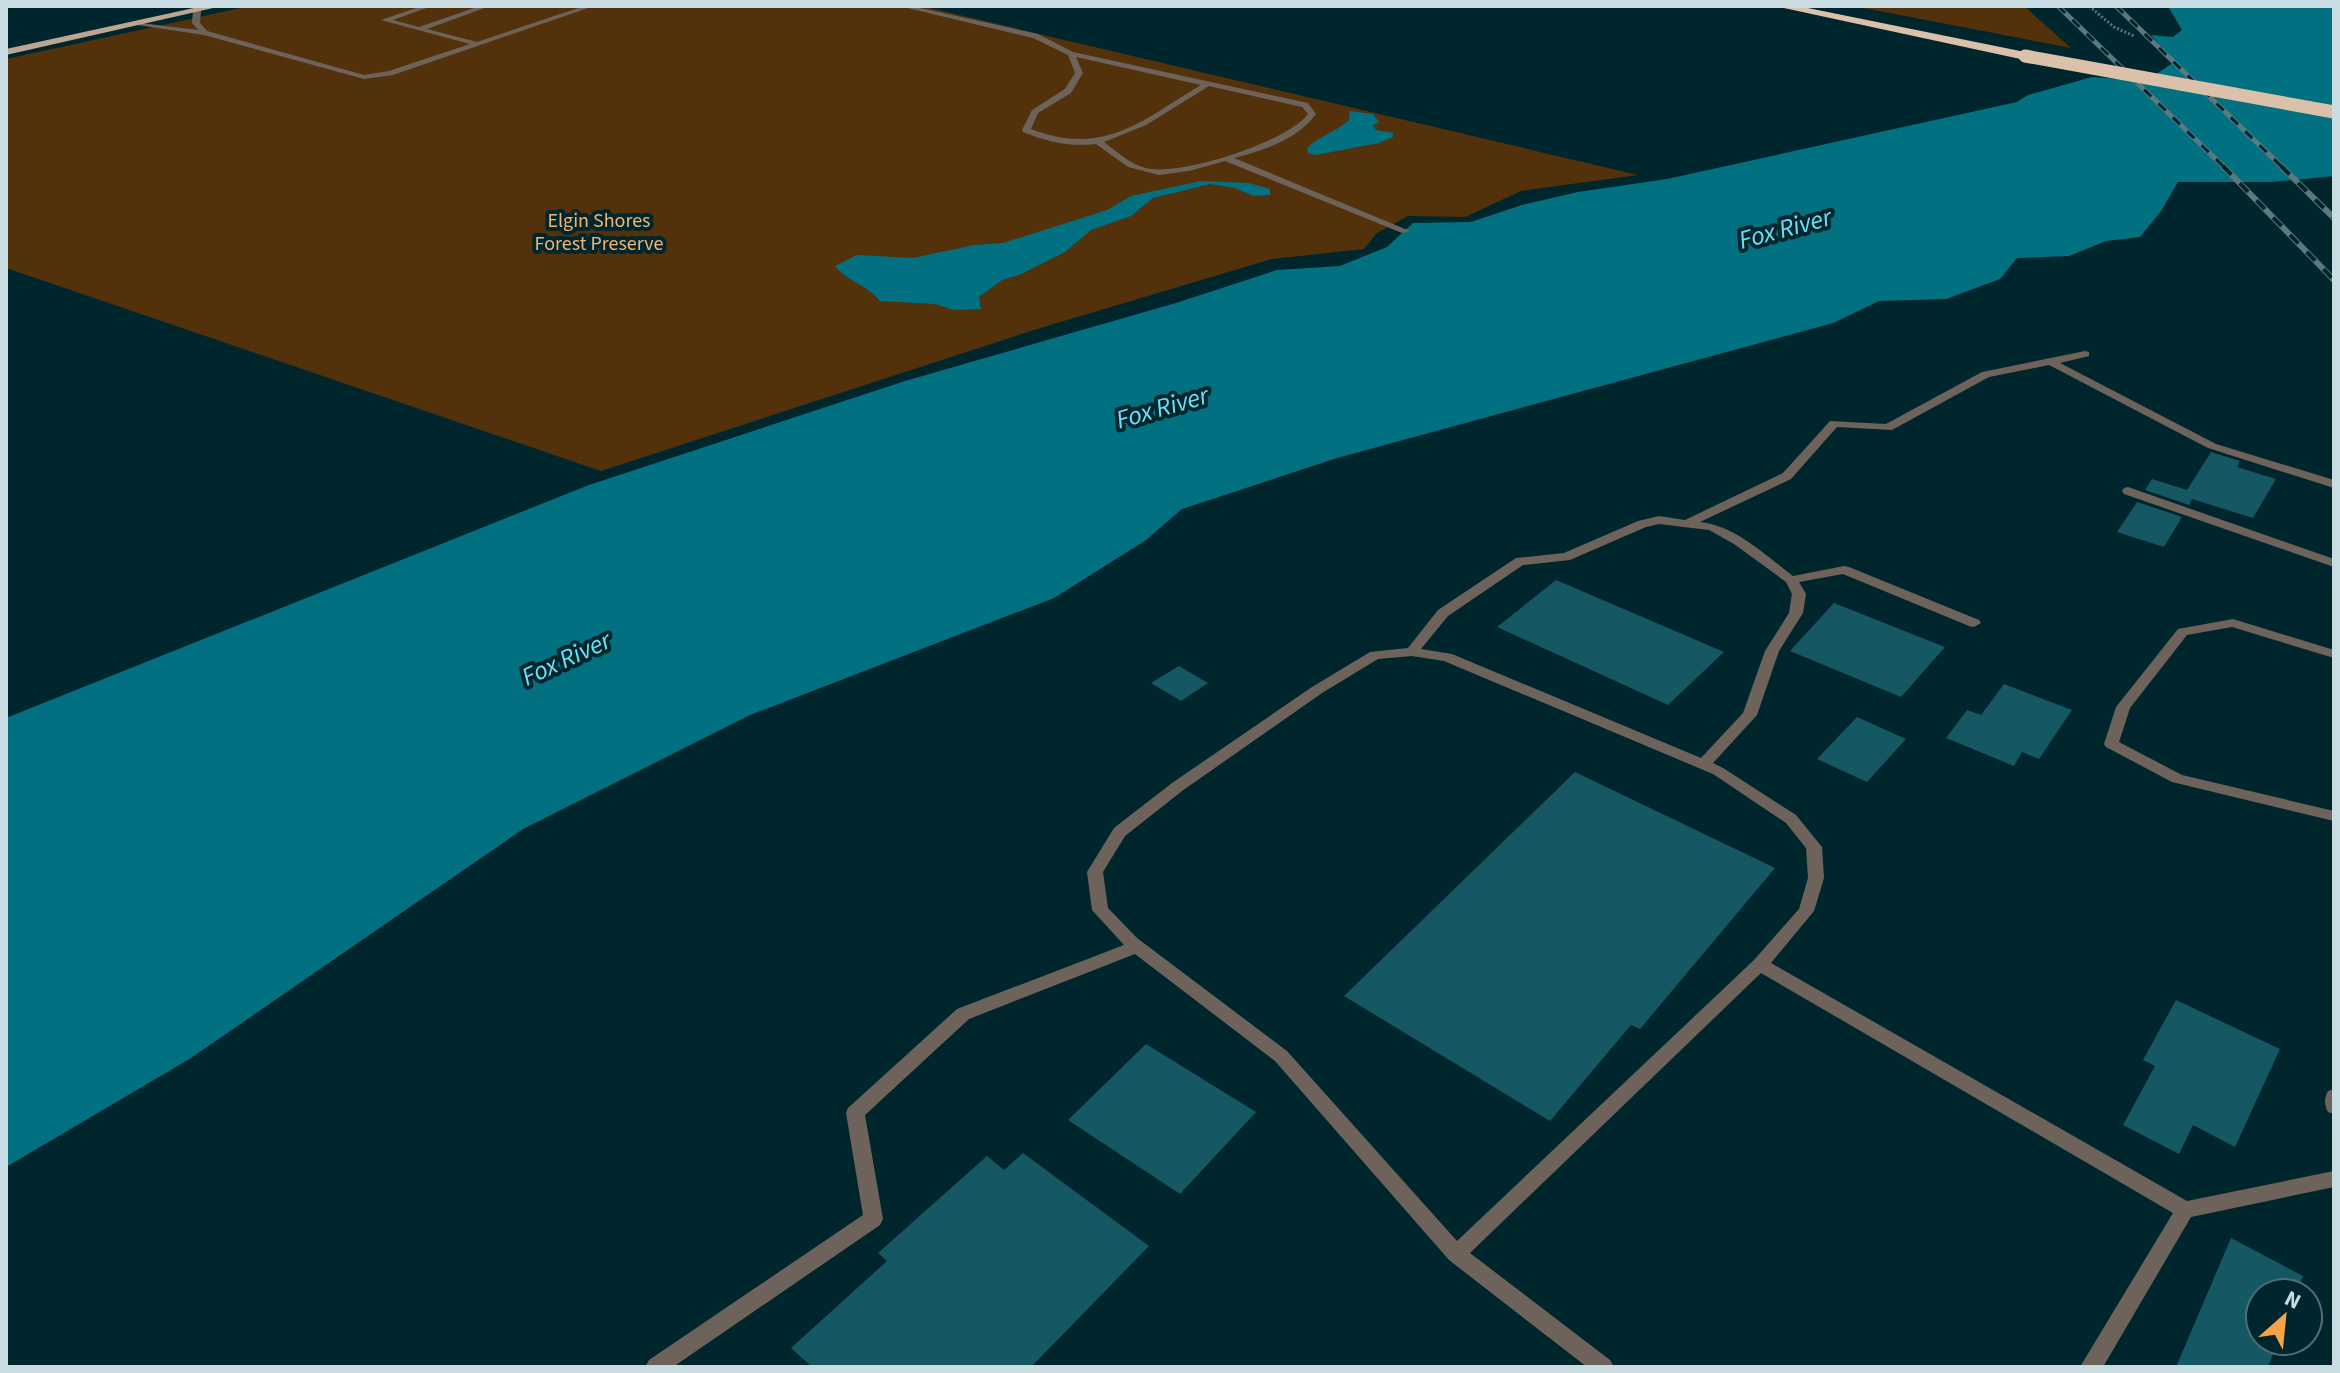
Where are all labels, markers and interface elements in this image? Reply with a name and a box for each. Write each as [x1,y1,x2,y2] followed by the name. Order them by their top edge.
[1735,198,1837,259] water label: Fox River
[535,207,663,258] park label: Elgin Shores Forest Preserve
[1111,376,1214,438] water label: Fox River
[515,621,618,695] water label: Fox River
[2244,1277,2324,1357] north arrow
[2279,1282,2306,1318] text: N

